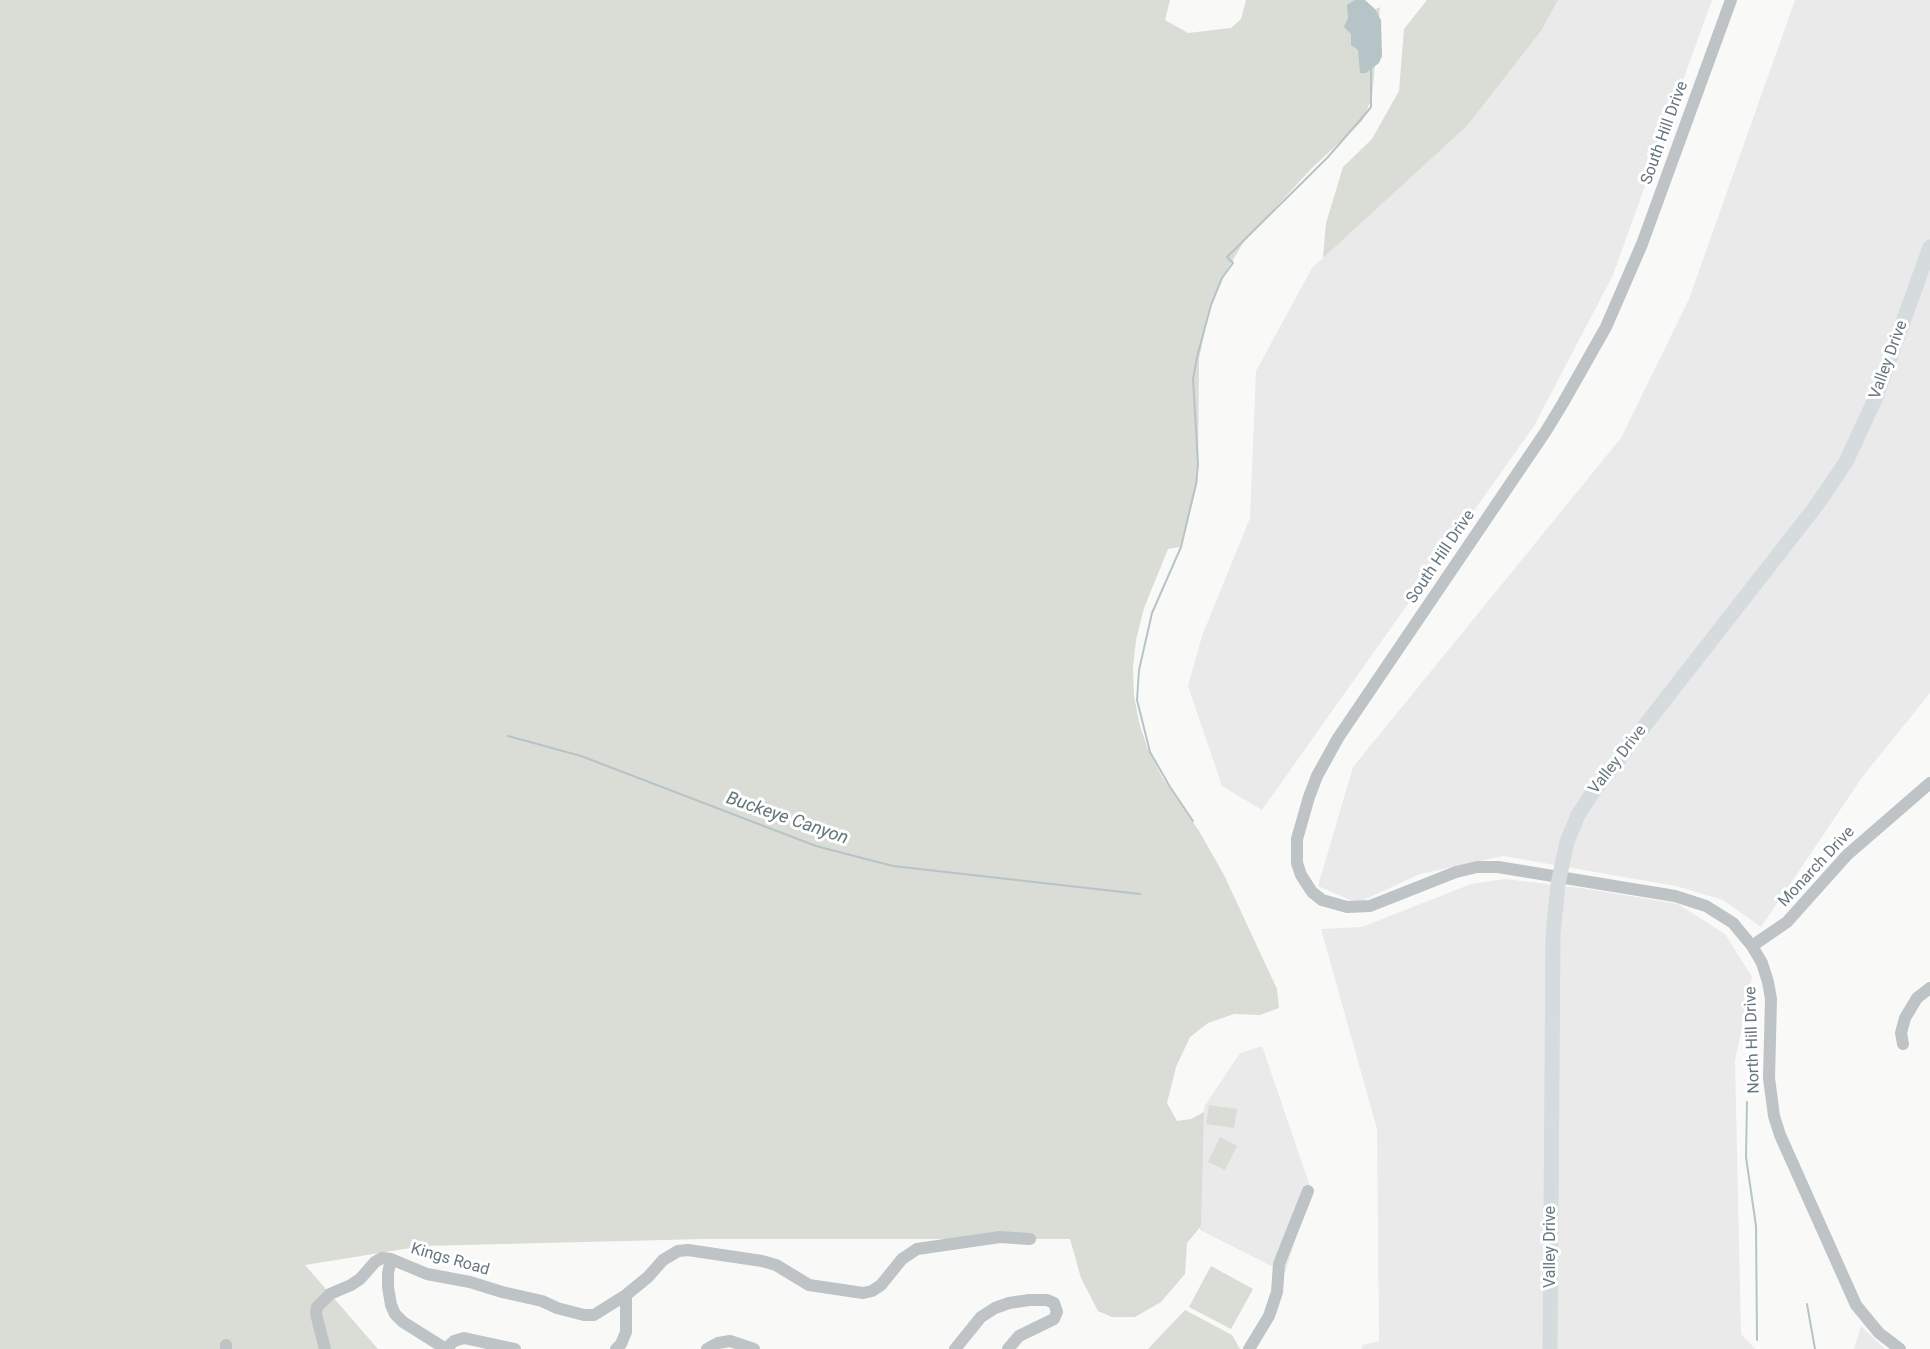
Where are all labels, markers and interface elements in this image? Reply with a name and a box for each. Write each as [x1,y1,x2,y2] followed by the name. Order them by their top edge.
[1637,79,1693,187] street label: South Hill Drive
[1866,318,1912,402] street label: Valley Drive
[1403,507,1479,607] street label: South Hill Drive
[1585,722,1651,798] street label: Valley Drive
[723,788,851,850] water label: Buckeye Canyon
[1775,823,1859,911] street label: Monarch Drive
[1742,986,1764,1094] street label: North Hill Drive
[1541,1206,1561,1288] street label: Valley Drive
[409,1240,491,1280] street label: Kings Road

